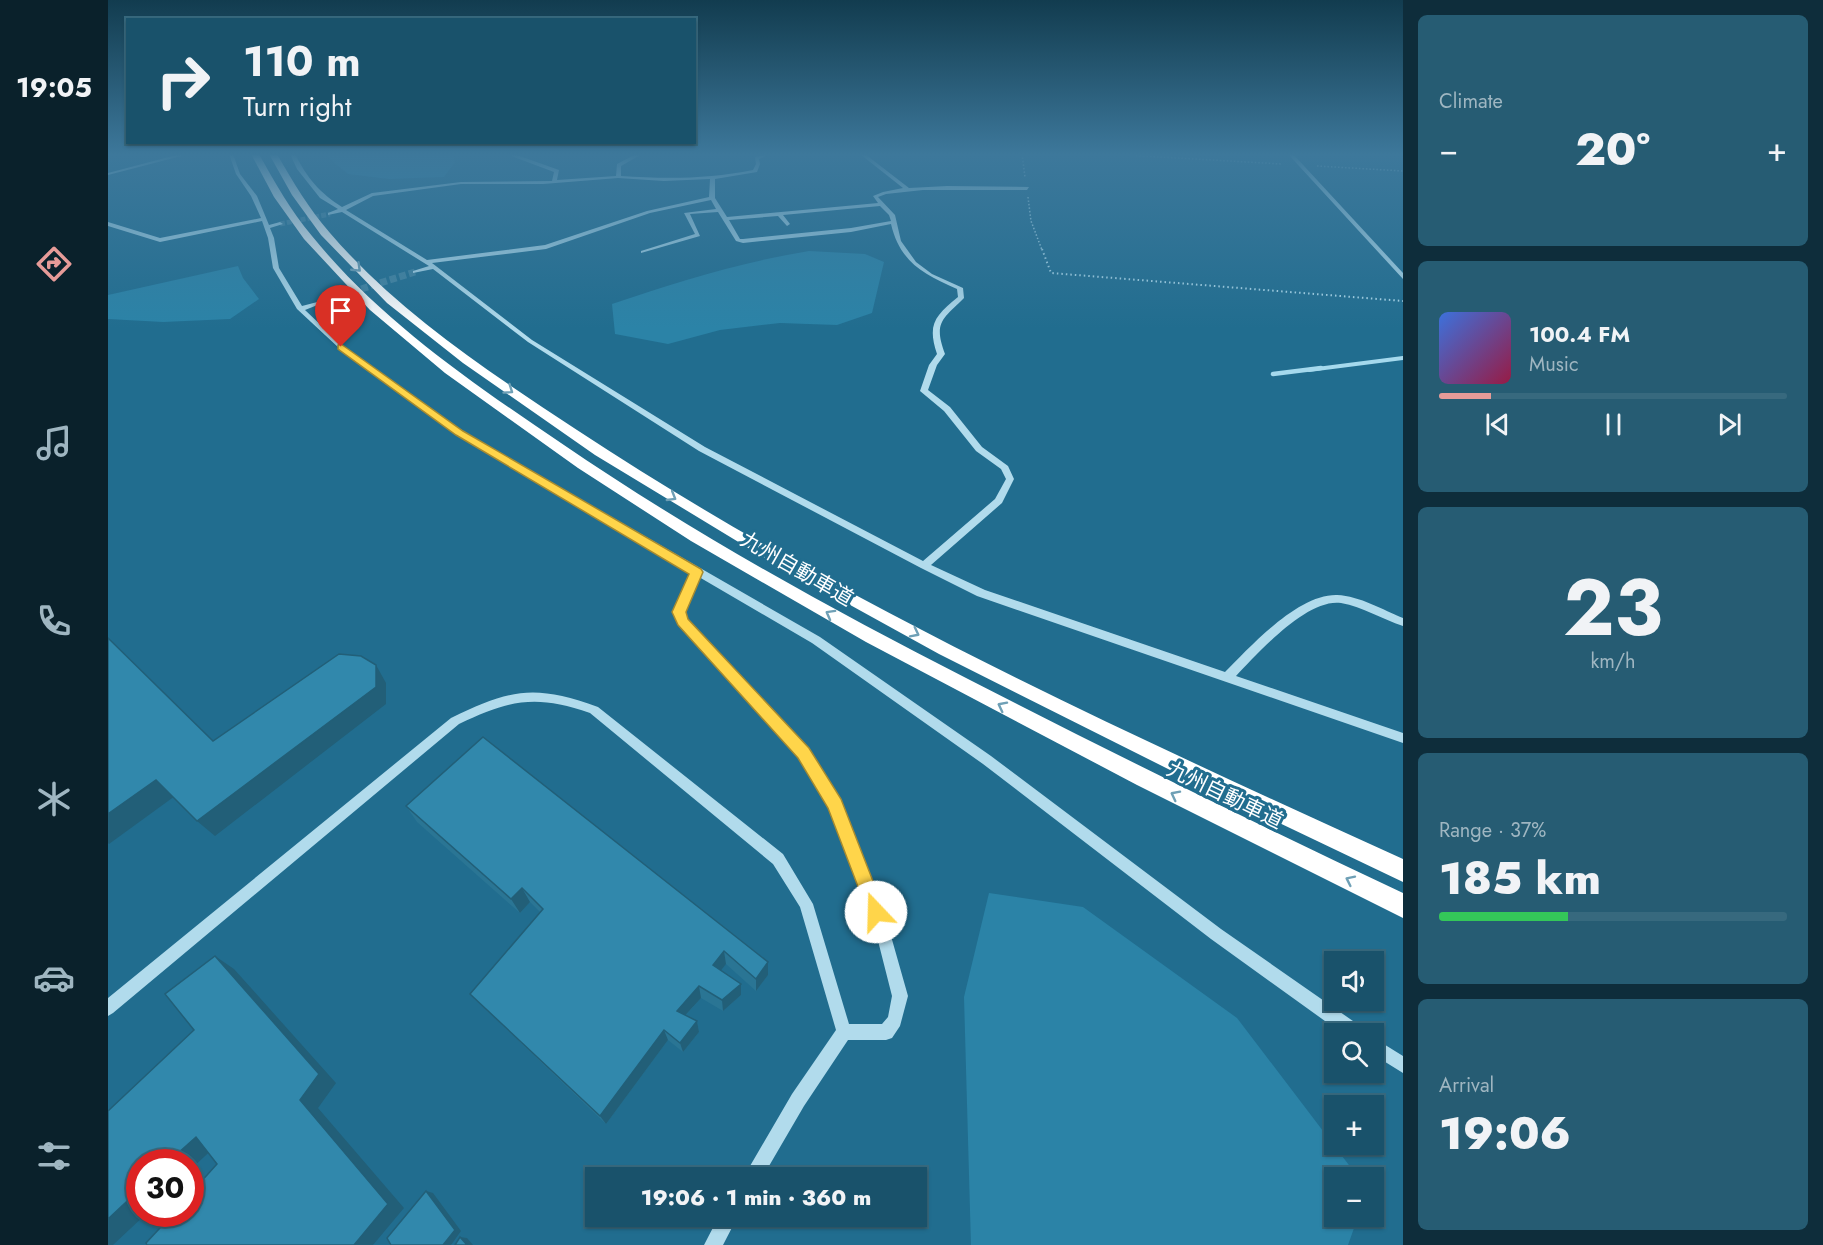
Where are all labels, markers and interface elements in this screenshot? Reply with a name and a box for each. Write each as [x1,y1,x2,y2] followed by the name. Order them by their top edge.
[243,31,361,92] text: 110 m
[144,42,222,120] icon: right
[16,68,92,107] text: 19:05
[243,87,351,126] text: Turn right
[1439,87,1503,116] text: Climate
[1575,117,1650,182] text: 20°
[1439,126,1458,173] text: −
[1767,126,1787,173] text: +
[33,243,75,285] icon: directions
[350,260,361,271] one-way arrow
[315,285,366,347] pin
[324,294,357,327] icon: arrive
[1529,318,1630,350] text: 100.4 FM
[1529,350,1579,379] text: Music
[502,383,513,394] one-way arrow
[1481,408,1514,441] icon: previous
[1597,408,1630,441] icon: pause
[1713,408,1746,441] icon: next
[33,422,75,464] icon: music
[666,489,676,501] one-way arrow
[735,525,859,613] street label: 九州自動車道
[1563,552,1663,664] text: 23
[33,600,75,642] icon: phone
[825,610,836,621] one-way arrow
[909,626,920,637] one-way arrow
[1590,647,1636,676] text: km/h
[997,701,1008,713] one-way arrow
[1162,754,1288,836] street label: 九州自動車道
[33,778,75,820] icon: climate
[1170,791,1181,803] one-way arrow
[1439,816,1546,845] text: Range · 37%
[1439,846,1601,911] text: 185 km
[1346,876,1357,888] one-way arrow
[844,880,908,944] position arrow
[1324,951,1384,1227] map controls
[1324,951,1384,1011] button: sound
[33,957,75,999] icon: car
[1324,1023,1384,1083] button: search
[1439,1071,1494,1100] text: Arrival
[1324,1095,1384,1155] button: +
[1439,1101,1571,1166] text: 19:06
[33,1135,75,1177] icon: filters
[126,1149,204,1227] speed limit sign: 30
[1324,1167,1384,1227] button: −
[641,1181,871,1213] text: 19:06 · 1 min · 360 m

